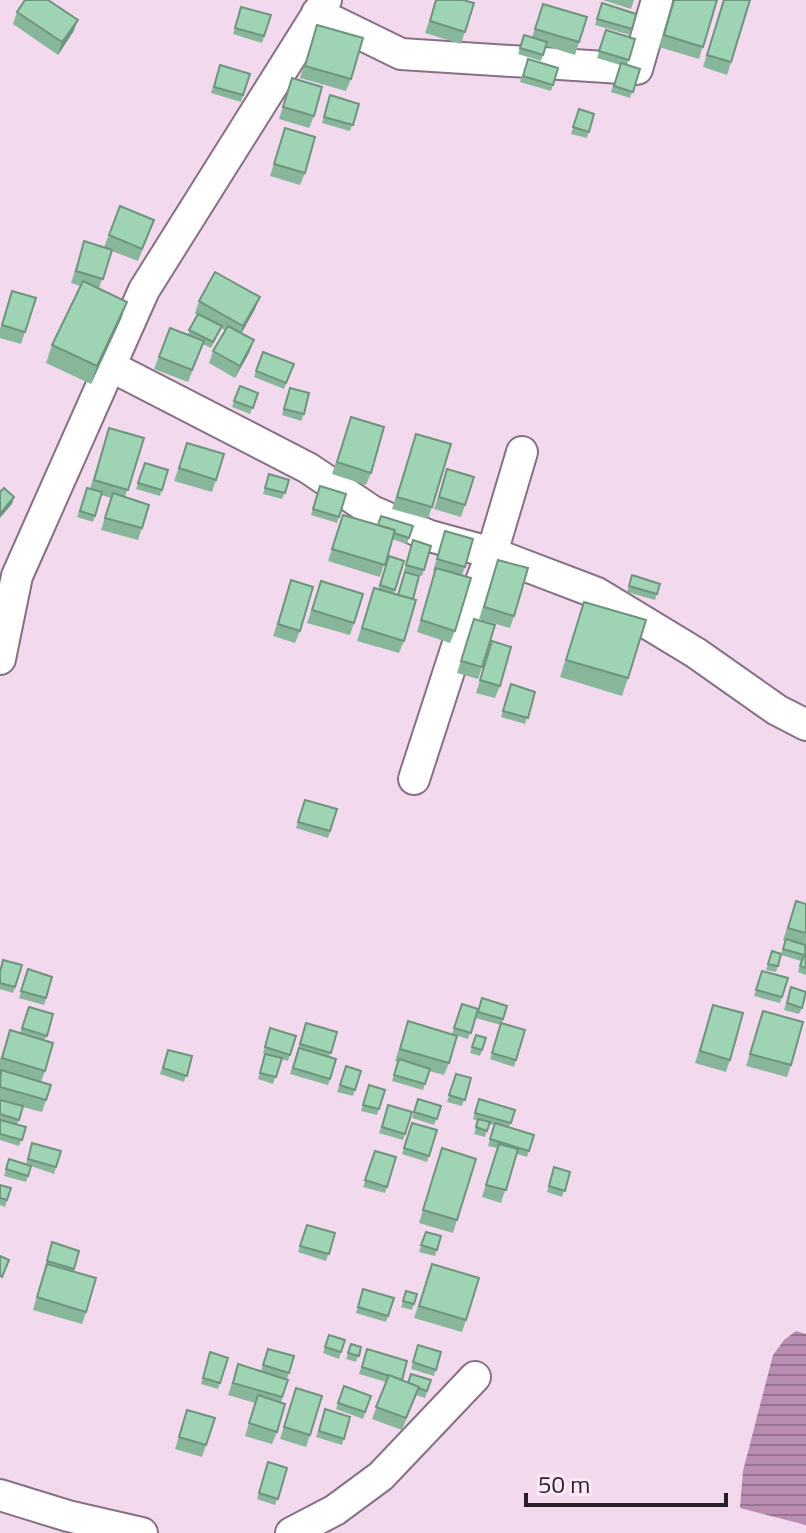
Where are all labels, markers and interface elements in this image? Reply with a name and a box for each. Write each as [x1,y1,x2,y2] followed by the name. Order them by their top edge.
[526,1457,726,1507] scale bar
[538,1466,590,1502] text: 50 m

